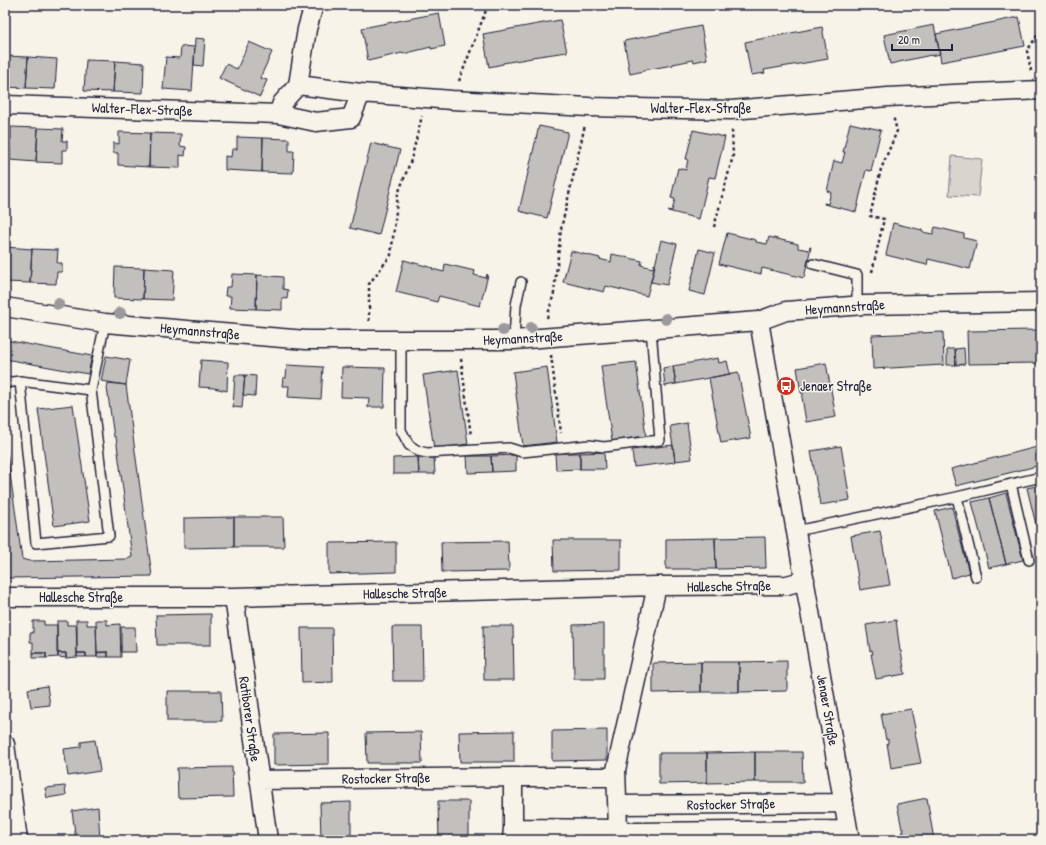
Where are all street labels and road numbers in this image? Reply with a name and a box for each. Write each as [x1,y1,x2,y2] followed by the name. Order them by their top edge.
[91,97,193,121] street label: Walter-Flex-Straße
[651,98,752,118] street label: Walter-Flex-Straße
[805,294,886,320] street label: Heymannstraße
[159,318,241,344] street label: Heymannstraße
[483,326,564,350] street label: Heymannstraße
[687,575,772,597] street label: Hallesche Straße
[363,582,448,604] street label: Hallesche Straße
[39,587,124,607] street label: Hallesche Straße
[812,673,844,748] street label: Jenaer Straße
[234,675,266,763] street label: Ratiborer Straße
[342,767,431,789] street label: Rostocker Straße
[687,793,776,815] street label: Rostocker Straße

